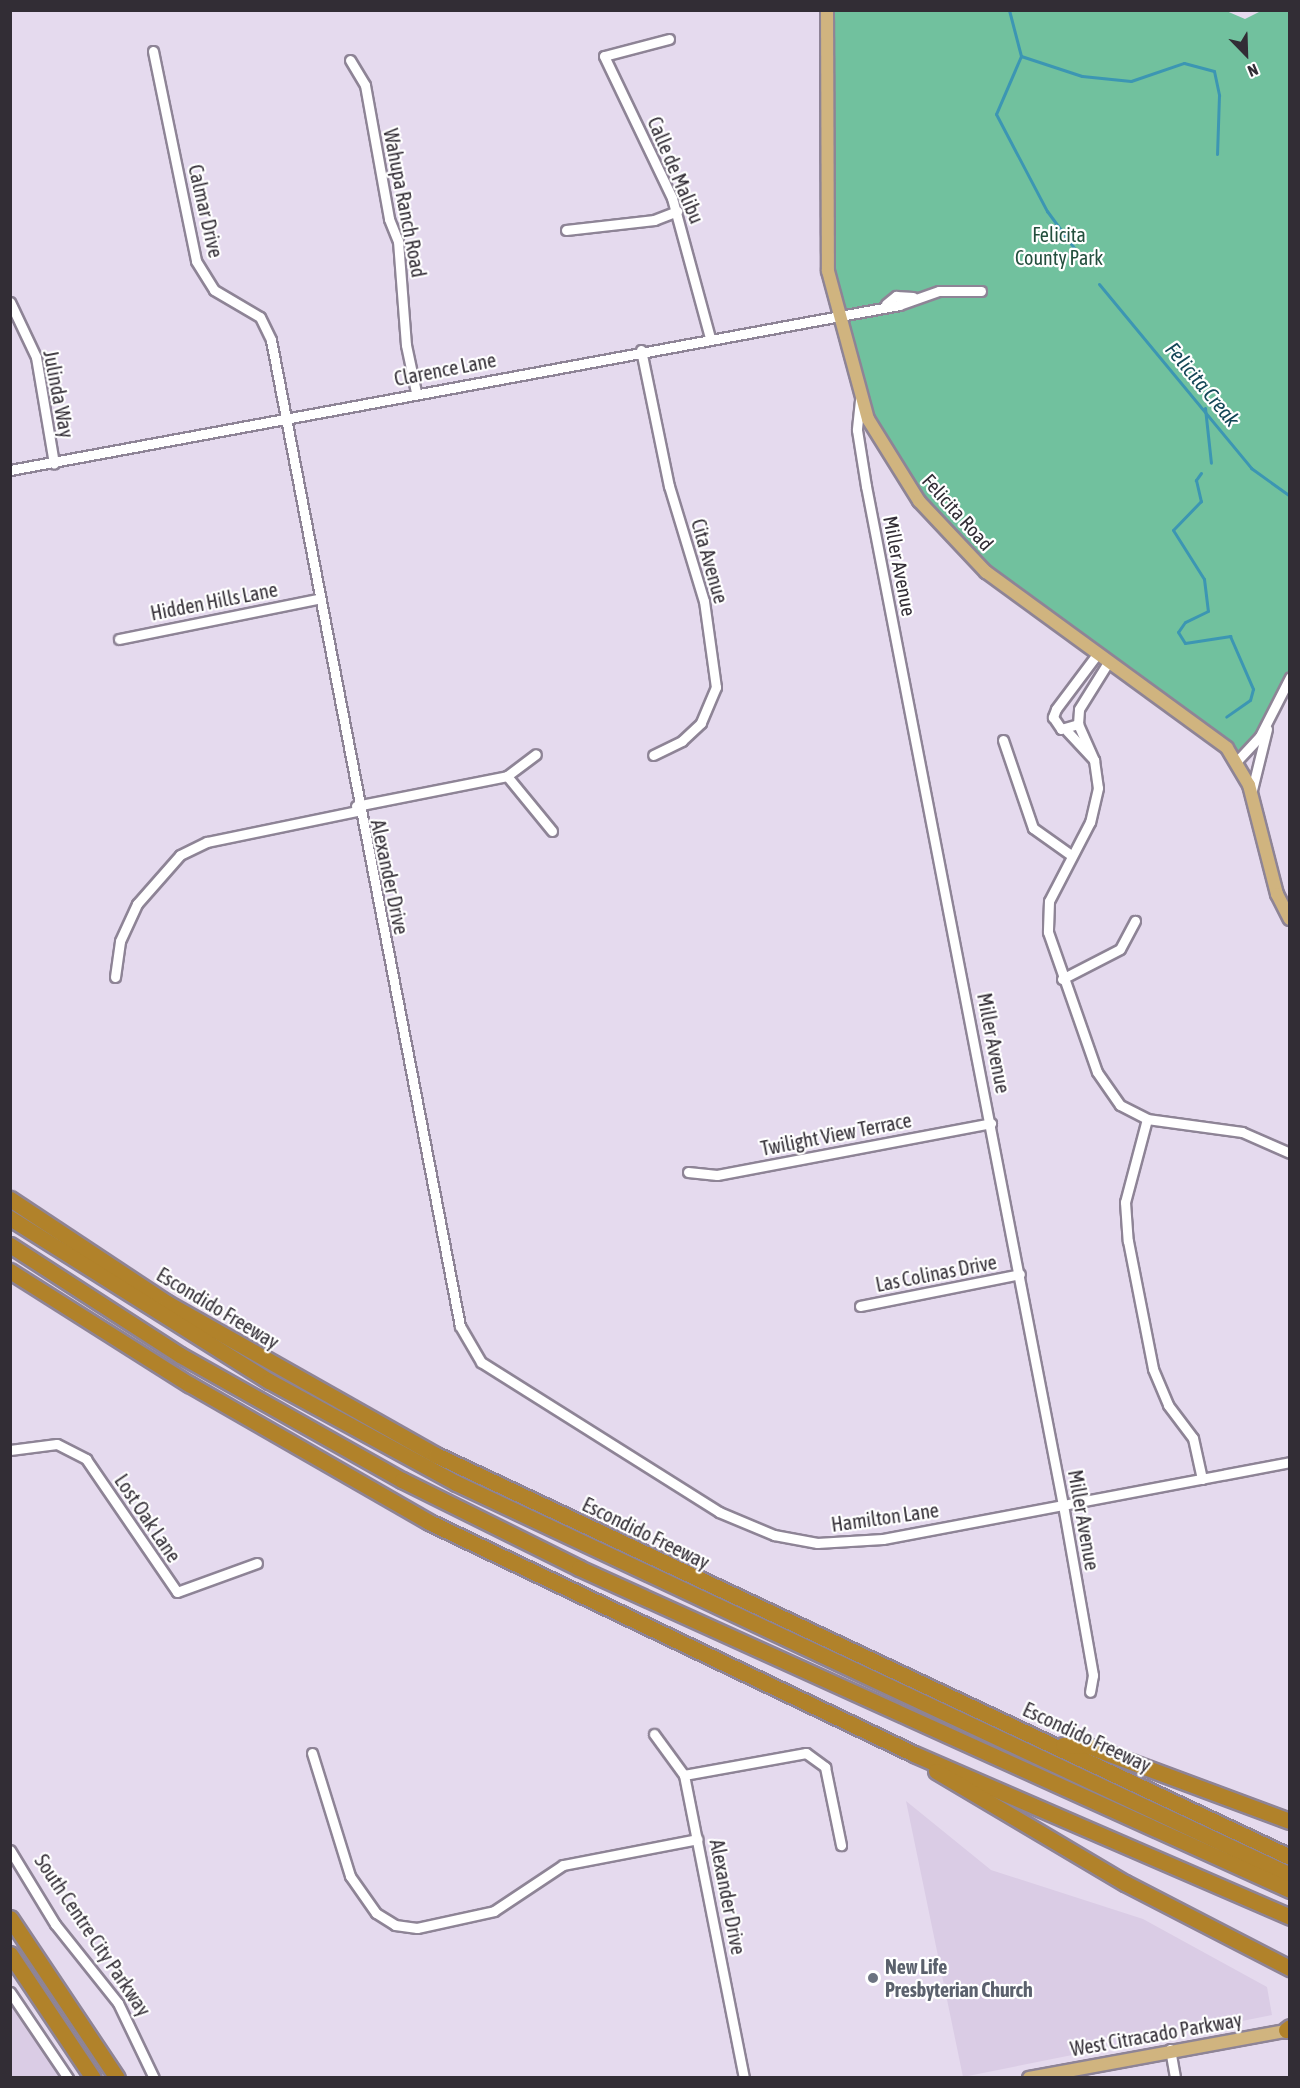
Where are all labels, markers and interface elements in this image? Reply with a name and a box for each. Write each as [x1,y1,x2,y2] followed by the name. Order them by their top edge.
[1216,24,1276,84] north arrow
[1245,60,1261,81] text: N
[643,113,709,227] street label: Calle de Malibu
[379,127,431,279] street label: Wahupa Ranch Road
[184,162,228,260] street label: Calmar Drive
[1015,223,1103,270] park label: Felicita County Park
[1161,337,1245,431] water label: Felicita Creak
[392,347,498,391] street label: Clarence Lane
[39,348,79,440] street label: Julinda Way
[917,469,999,555] street label: Felicita Road
[879,514,921,618] street label: Miller Avenue
[687,516,733,606] street label: Cita Avenue
[148,577,280,625] street label: Hidden Hills Lane
[366,817,414,937] street label: Alexander Drive
[973,991,1015,1095] street label: Miller Avenue
[759,1108,913,1160] street label: Twilight View Terrace
[873,1250,999,1296] street label: Las Colinas Drive
[152,1262,284,1354] street label: Escondido Freeway
[1063,1468,1105,1572] street label: Miller Avenue
[110,1469,186,1567] street label: Lost Oak Lane
[579,1492,713,1574] street label: Escondido Freeway
[830,1498,940,1536] street label: Hamilton Lane
[1019,1697,1155,1777] street label: Escondido Freeway
[705,1837,751,1957] street label: Alexander Drive
[30,1850,156,2020] street label: South Centre City Parkway
[885,1954,1033,2001] place label: New Life Presbyterian Church
[866,1971,880,1985] marker: New Life Presbyterian Church
[1068,2007,1244,2061] street label: West Citracado Parkway

